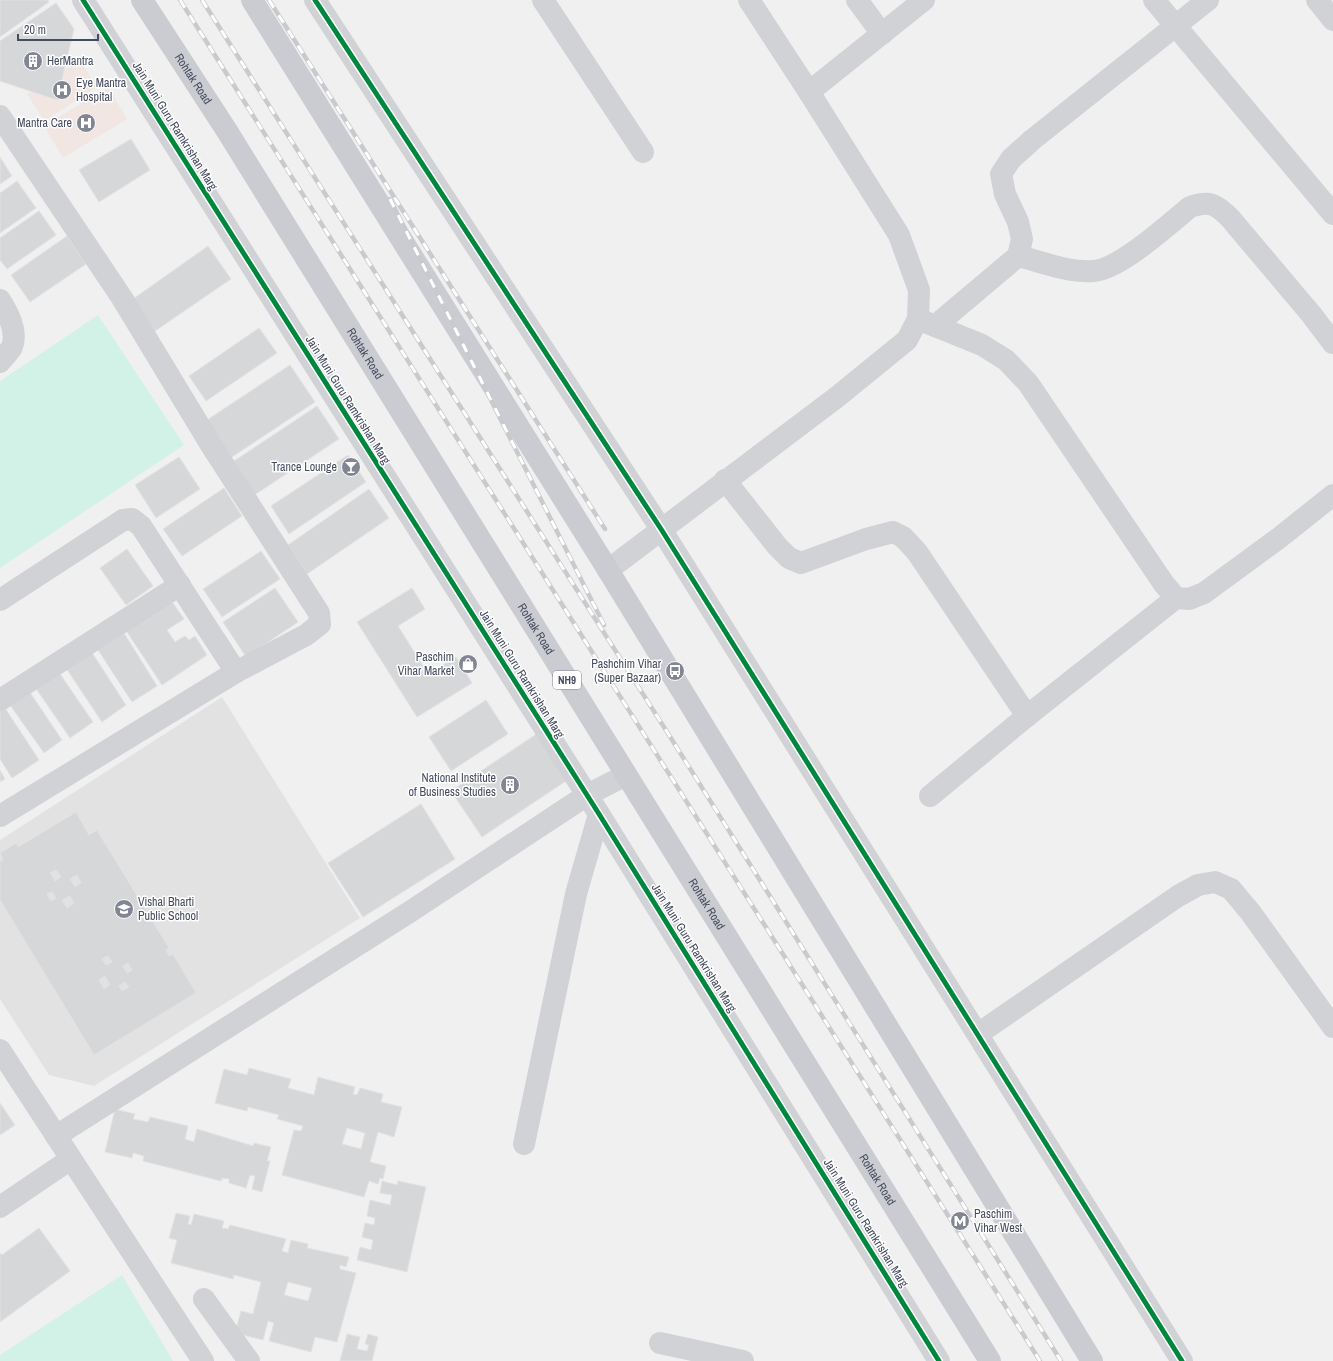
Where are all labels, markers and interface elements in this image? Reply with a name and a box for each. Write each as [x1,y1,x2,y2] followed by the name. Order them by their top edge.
[18,16,98,42] scale bar
[24,22,46,38] text: 20 m
[22,50,44,72] building icon: HerMantra
[171,50,216,107] street label: Rohtak Road
[47,53,94,69] place label: HerMantra
[129,59,221,194] street label: Jain Muni Guru Ramkrishan Marg
[76,75,127,105] place label: Eye Mantra Hospital
[51,79,73,101] hospital icon: Eye Mantra Hospital
[75,112,97,134] hospital icon: Mantra Care
[17,115,72,131] place label: Mantra Care
[343,325,387,382] street label: Rohtak Road
[302,333,394,468] street label: Jain Muni Guru Ramkrishan Marg
[340,456,362,478] bar icon: Trance Lounge
[271,459,337,475] place label: Trance Lounge
[514,600,558,658] street label: Rohtak Road
[476,607,568,742] street label: Jain Muni Guru Ramkrishan Marg
[398,649,454,679] place label: Paschim Vihar Market
[457,653,479,675] shop icon: Paschim Vihar Market
[591,656,662,686] place label: Pashchim Vihar (Super Bazaar)
[664,660,686,682] bus stop icon: Pashchim Vihar (Super Bazaar)
[553,671,581,689] road number: NH9
[408,770,496,800] place label: National Institute of Business Studies
[499,774,521,796] building icon: National Institute of Business Studies
[685,875,729,933] street label: Rohtak Road
[648,881,740,1016] street label: Jain Muni Guru Ramkrishan Marg
[138,894,198,924] place label: Vishal Bharti Public School
[113,898,135,920] school or university icon: Vishal Bharti Public School
[855,1151,899,1208] street label: Rohtak Road
[820,1156,912,1291] street label: Jain Muni Guru Ramkrishan Marg
[974,1206,1023,1236] place label: Paschim Vihar West
[949,1210,971,1232] metro station icon: Paschim Vihar West

